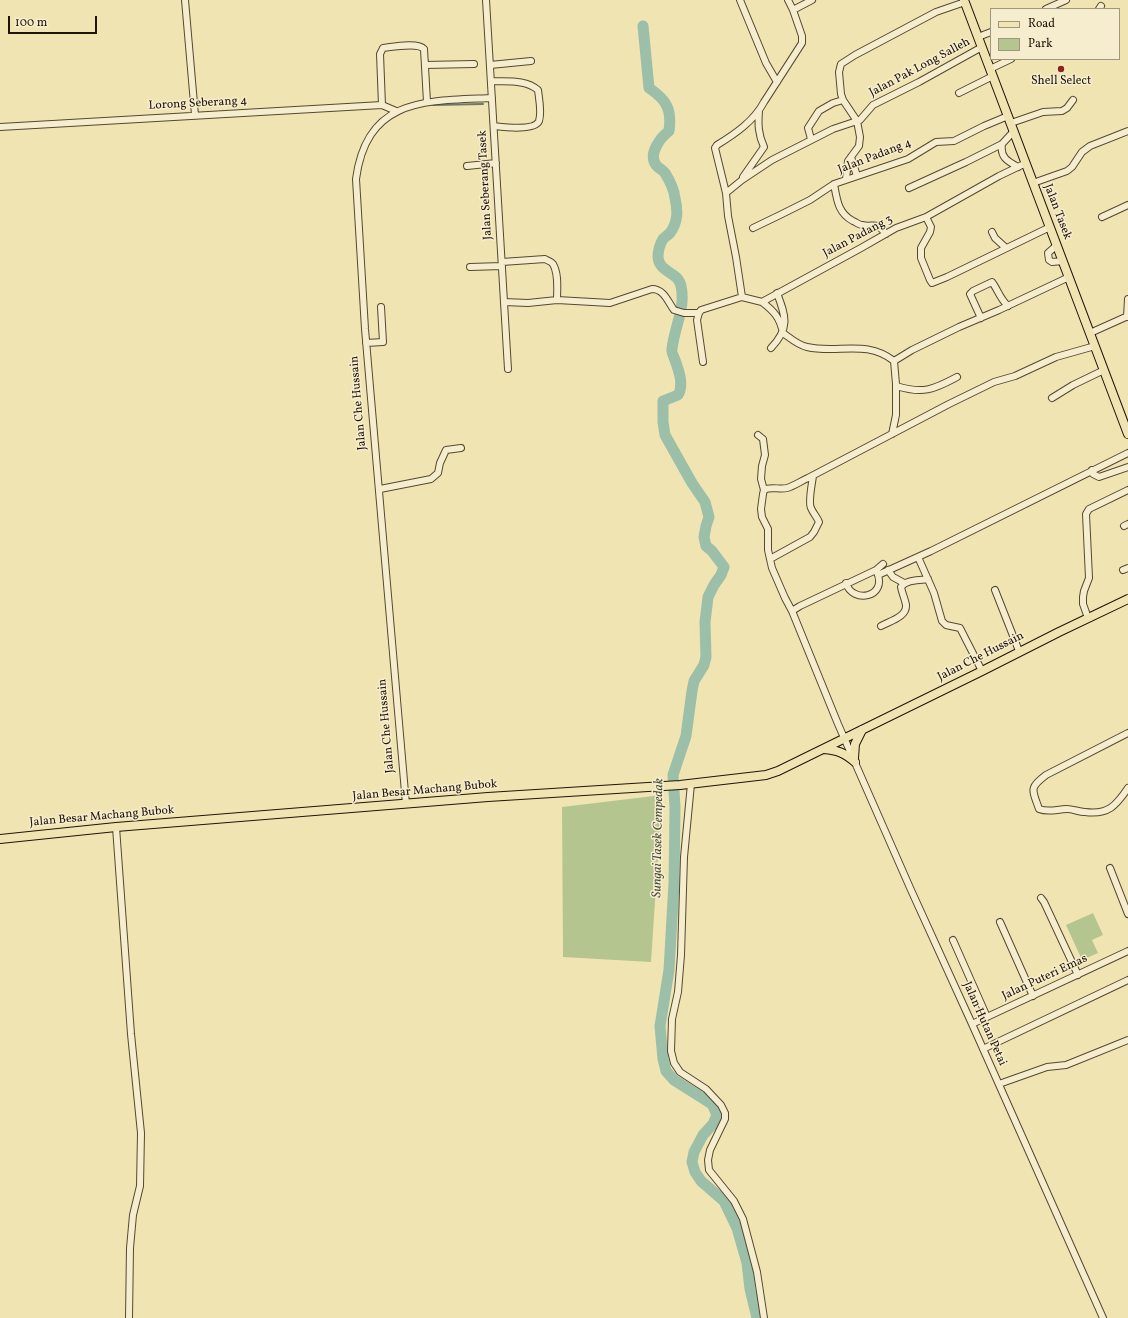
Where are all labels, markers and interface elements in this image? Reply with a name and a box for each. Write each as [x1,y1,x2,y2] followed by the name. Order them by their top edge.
[10,8,99,34] scale bar
[990,8,1120,60] legend
[15,15,47,31] text: 100 m
[1028,16,1055,32] text: Road
[867,35,973,101] street label: Jalan Pak Long Salleh
[1028,36,1053,52] text: Park
[1056,64,1066,74] marker: Shell Select
[1031,75,1091,89] place label: Shell Select
[148,94,248,114] street label: Lorong Seberang 4
[476,130,496,240] street label: Jalan Seberang Tasek
[836,136,914,178] street label: Jalan Padang 4
[1040,182,1074,242] street label: Jalan Tasek
[821,213,895,261] street label: Jalan Padang 3
[348,355,370,451] street label: Jalan Che Hussain
[935,629,1027,685] street label: Jalan Che Hussain
[376,678,398,774] street label: Jalan Che Hussain
[352,777,498,805] street label: Jalan Besar Machang Bubok
[650,778,668,898] water label: Sungai Tasek Cempedak
[29,803,175,831] street label: Jalan Besar Machang Bubok
[1000,952,1090,1004] street label: Jalan Puteri Emas
[959,980,1009,1068] street label: Jalan Hutan Petai

